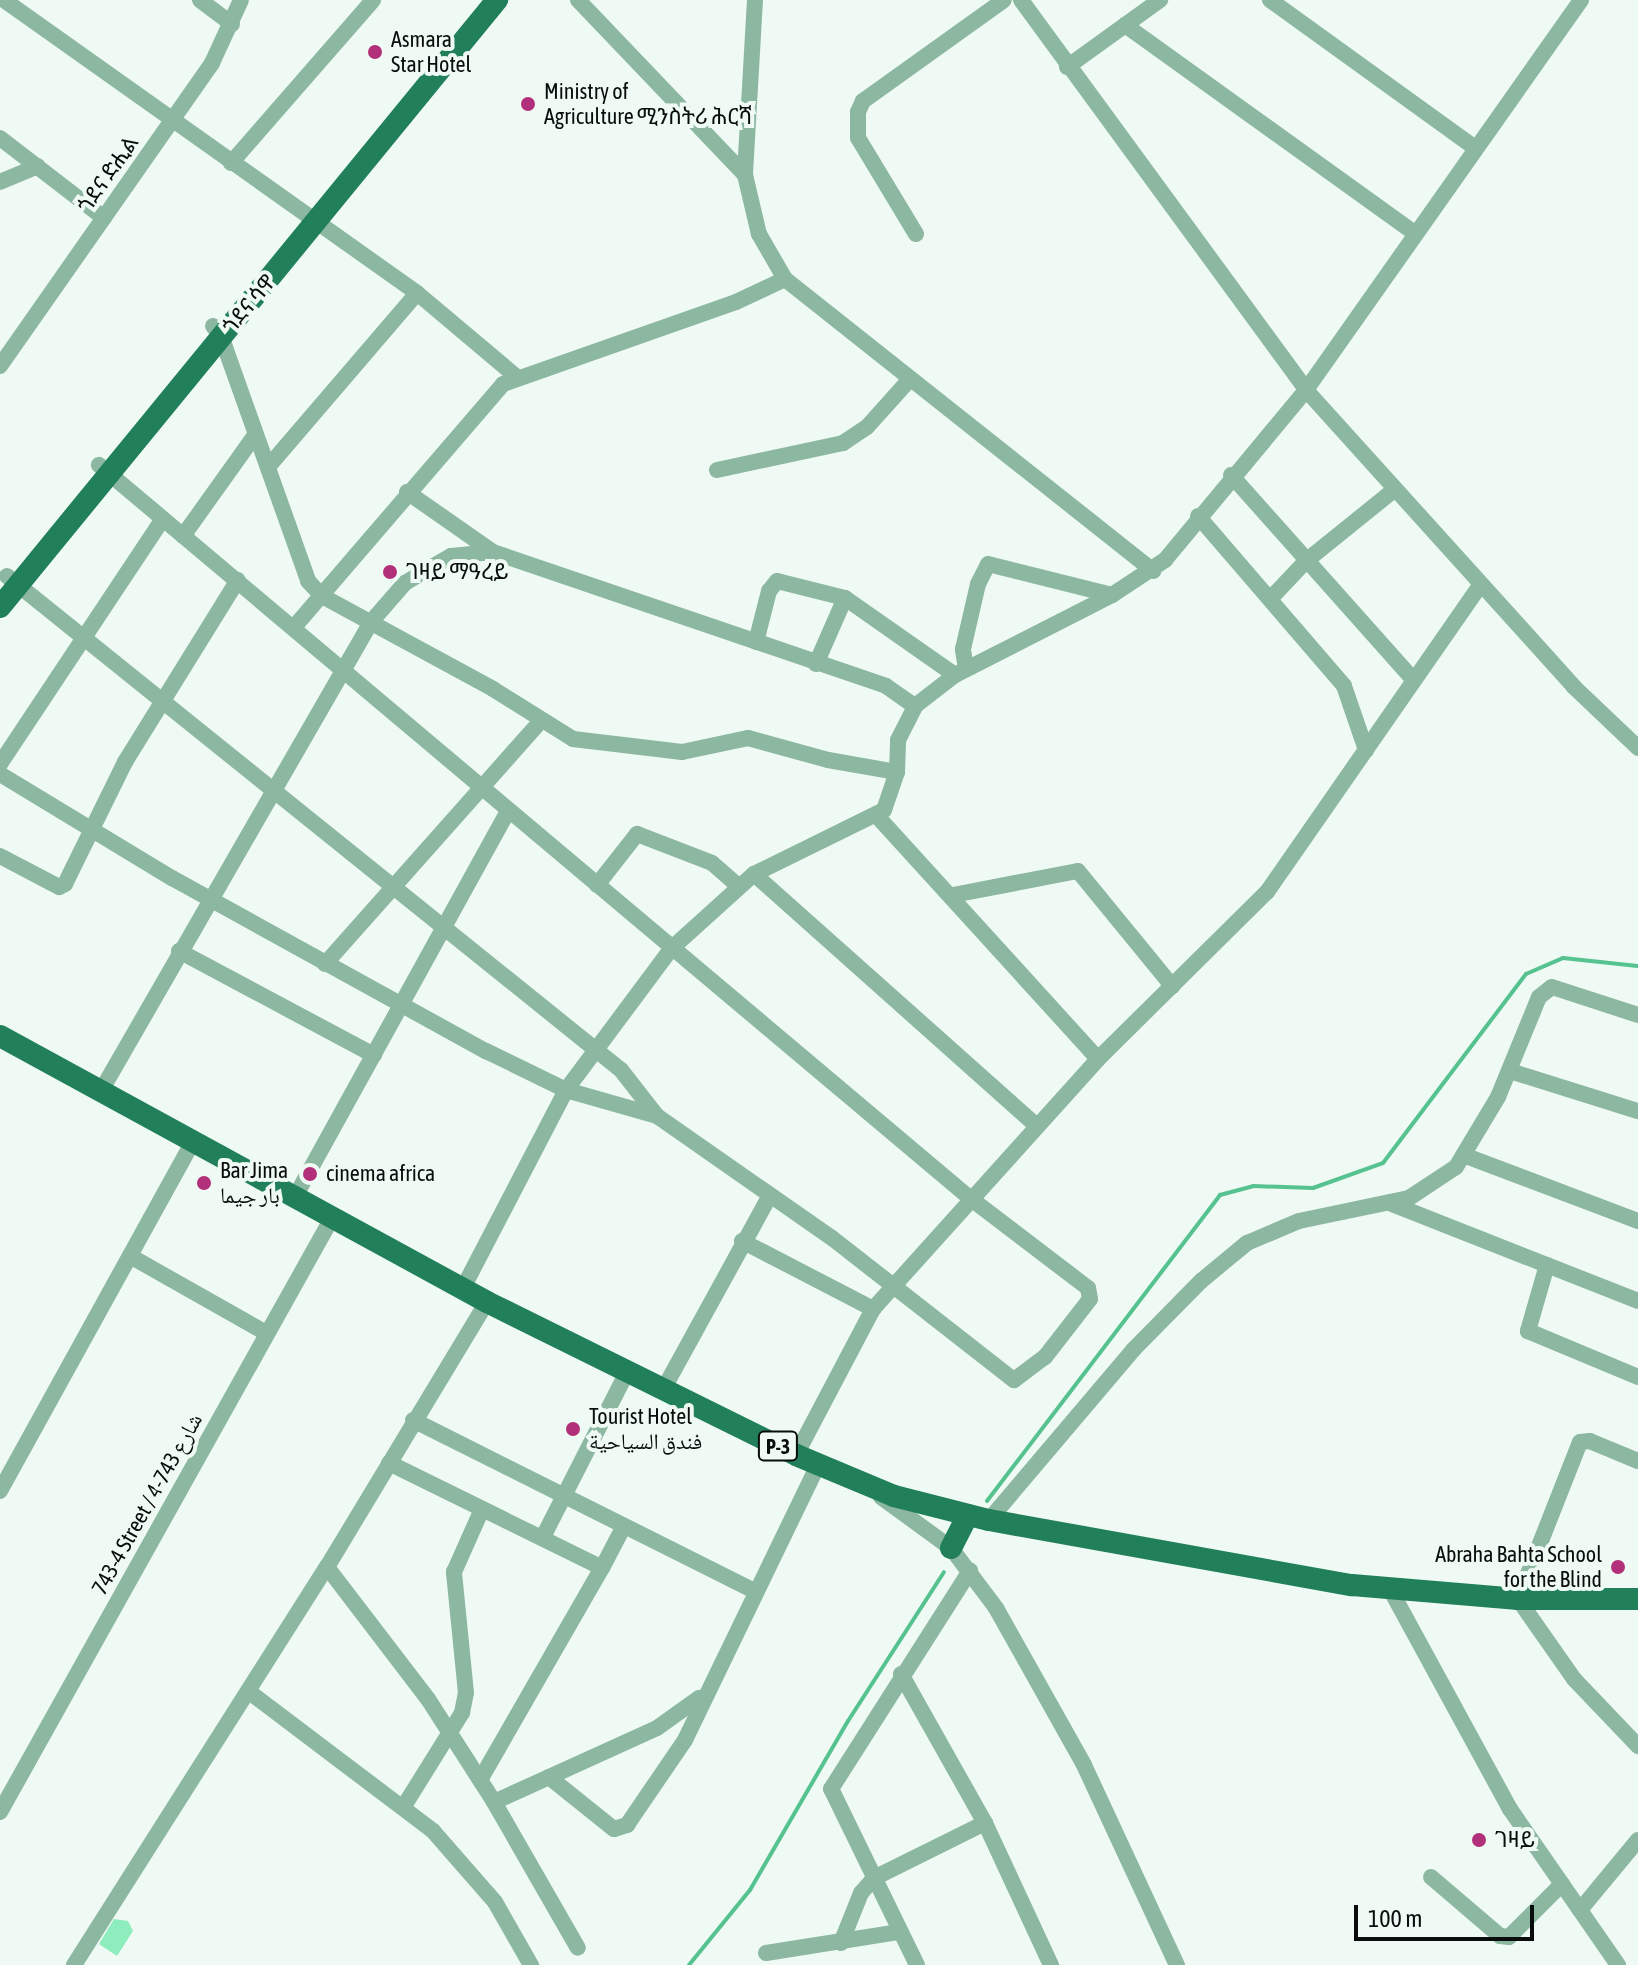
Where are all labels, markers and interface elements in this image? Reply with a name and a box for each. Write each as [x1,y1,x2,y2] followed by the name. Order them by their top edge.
[391,26,471,78] place label: Asmara Star Hotel
[366,43,384,61] marker: Asmara Star Hotel
[544,78,752,130] place label: Ministry of Agriculture ሚንስትሪ ሕርሻ
[519,95,537,113] marker: Ministry of Agriculture ሚንስትሪ ሕርሻ
[72,130,144,218] street label: ጎደና ድሒል
[217,269,281,339] street label: ጎደና ሳዋ
[406,559,509,585] place label: ገዛይ ማዓረይ
[381,563,399,581] marker: ገዛይ ማዓረይ
[220,1157,288,1208] place label: Bar Jima بار جيما
[326,1161,435,1187] place label: cinema africa
[301,1165,319,1183] marker: cinema africa
[195,1174,213,1192] marker: Bar Jima بار جيما
[589,1403,702,1454] place label: Tourist Hotel فندق السياحية
[86,1409,208,1599] street label: 743-4 Street / شارع 743-4
[564,1420,582,1438] marker: Tourist Hotel فندق السياحية
[756,1430,800,1462] road number: P-3
[1435,1541,1602,1592] place label: Abraha Bahta School for the Blind
[1609,1558,1627,1576] marker: Abraha Bahta School for the Blind
[1495,1827,1535,1853] place label: ገዛይ
[1470,1831,1488,1849] marker: ገዛይ
[1358,1889,1538,1939] scale bar
[1368,1905,1422,1932] text: 100 m

